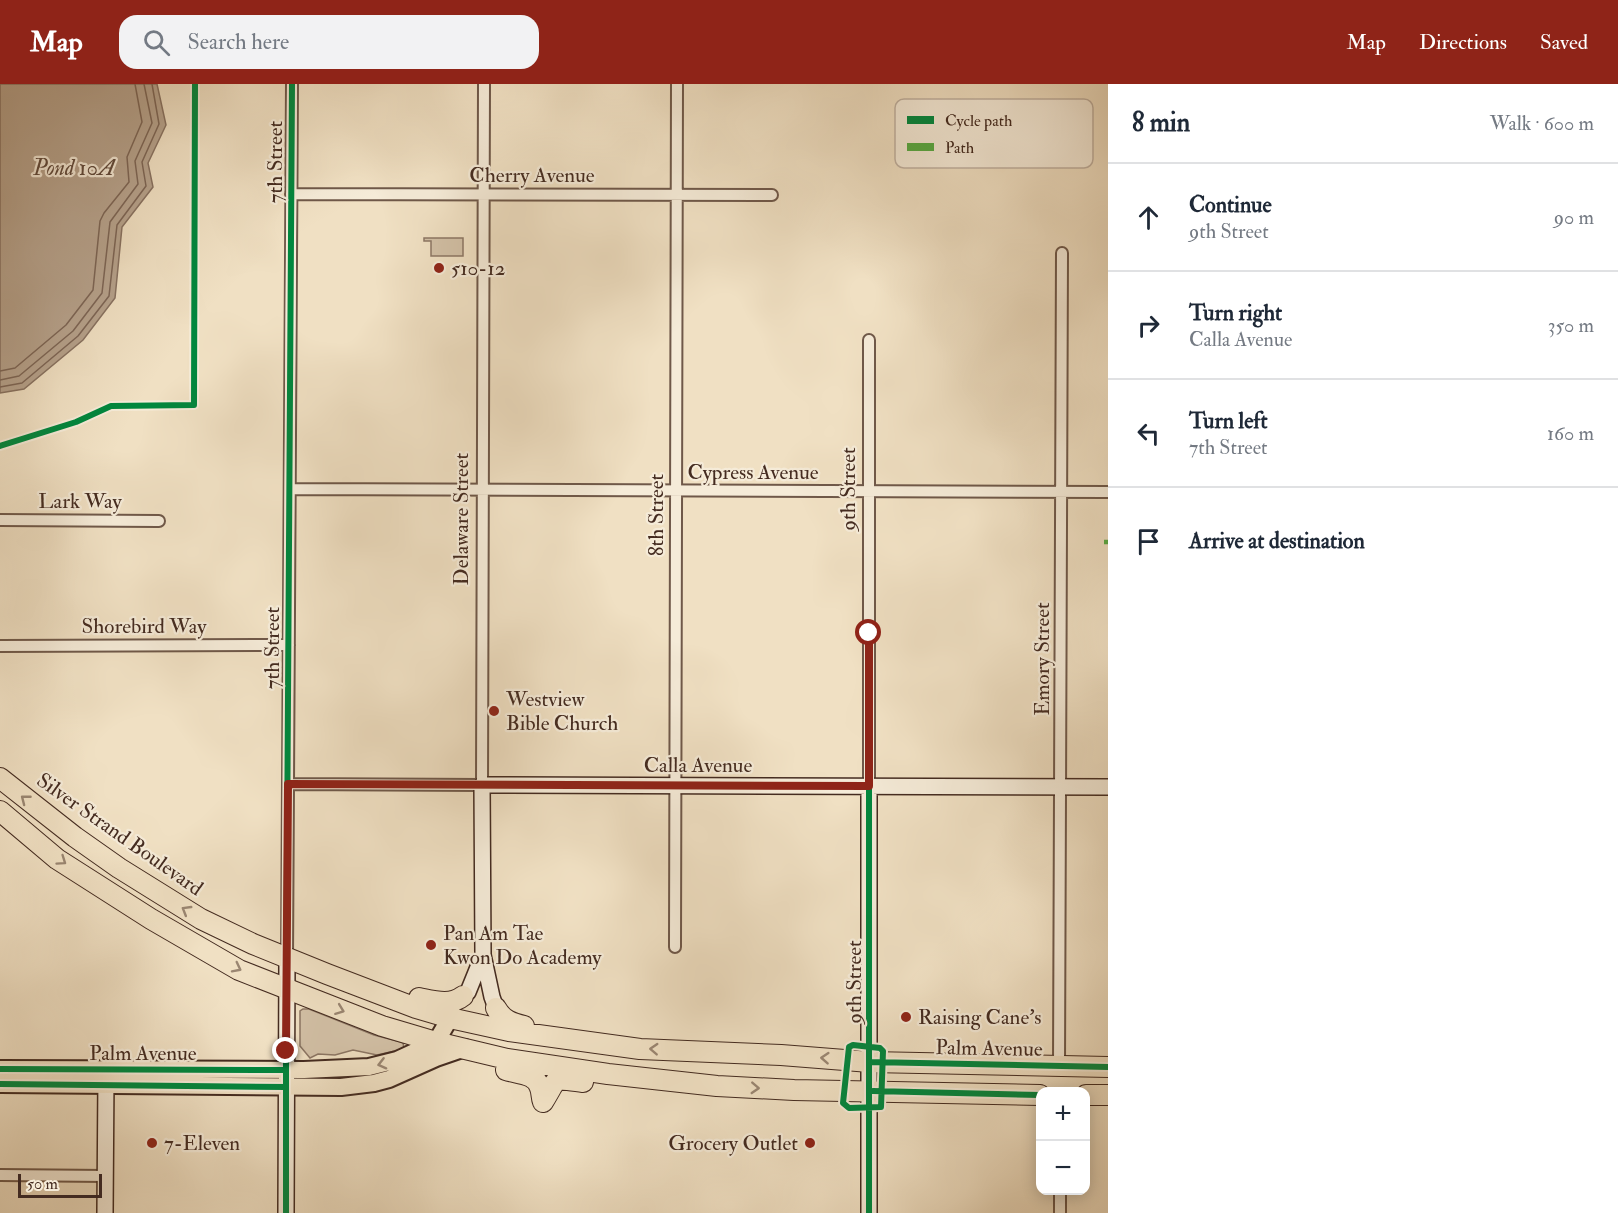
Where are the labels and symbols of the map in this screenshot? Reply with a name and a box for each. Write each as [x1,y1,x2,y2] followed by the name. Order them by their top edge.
[895,99,1093,168] legend
[945,111,1013,132] text: Cycle path
[262,121,289,203] street label: 7th Street
[945,138,975,158] text: Path
[32,154,116,182] water label: Pond 10A
[469,162,595,189] street label: Cherry Avenue
[451,255,505,282] place label: 510-12
[432,261,446,275] marker: 510-12
[835,447,862,533] street label: 9th Street
[448,452,475,585] street label: Delaware Street
[687,459,819,486] street label: Cypress Avenue
[643,473,670,556] street label: 8th Street
[38,488,122,515] street label: Lark Way
[1029,602,1056,716] street label: Emory Street
[259,607,286,689] street label: 7th Street
[82,613,207,640] street label: Shorebird Way
[855,619,881,645] route start
[505,686,618,737] place label: Westview Bible Church
[487,704,501,718] marker: Westview Bible Church
[644,752,752,779] street label: Calla Avenue
[31,767,209,902] street label: Silver Strand Boulevard
[21,796,32,807] one-way arrow
[55,854,66,865] one-way arrow
[182,905,192,917] one-way arrow
[443,920,602,971] place label: Pan Am Tae Kwon Do Academy
[424,938,438,952] marker: Pan Am Tae Kwon Do Academy
[841,940,868,1026] street label: 9th Street
[231,961,242,973] one-way arrow
[334,1002,345,1015] one-way arrow
[918,1004,1041,1031] place label: Raising Cane's
[899,1010,913,1024] marker: Raising Cane's
[935,1034,1043,1063] street label: Palm Avenue
[272,1037,298,1063] route end
[89,1040,197,1067] street label: Palm Avenue
[650,1043,659,1056] one-way arrow
[821,1052,830,1065] one-way arrow
[377,1056,387,1069] one-way arrow
[751,1082,760,1095] one-way arrow
[164,1130,240,1157] place label: 7-Eleven
[668,1130,798,1157] place label: Grocery Outlet
[145,1136,159,1150] marker: 7-Eleven
[803,1136,817,1150] marker: Grocery Outlet
[18,1171,102,1198] scale bar

